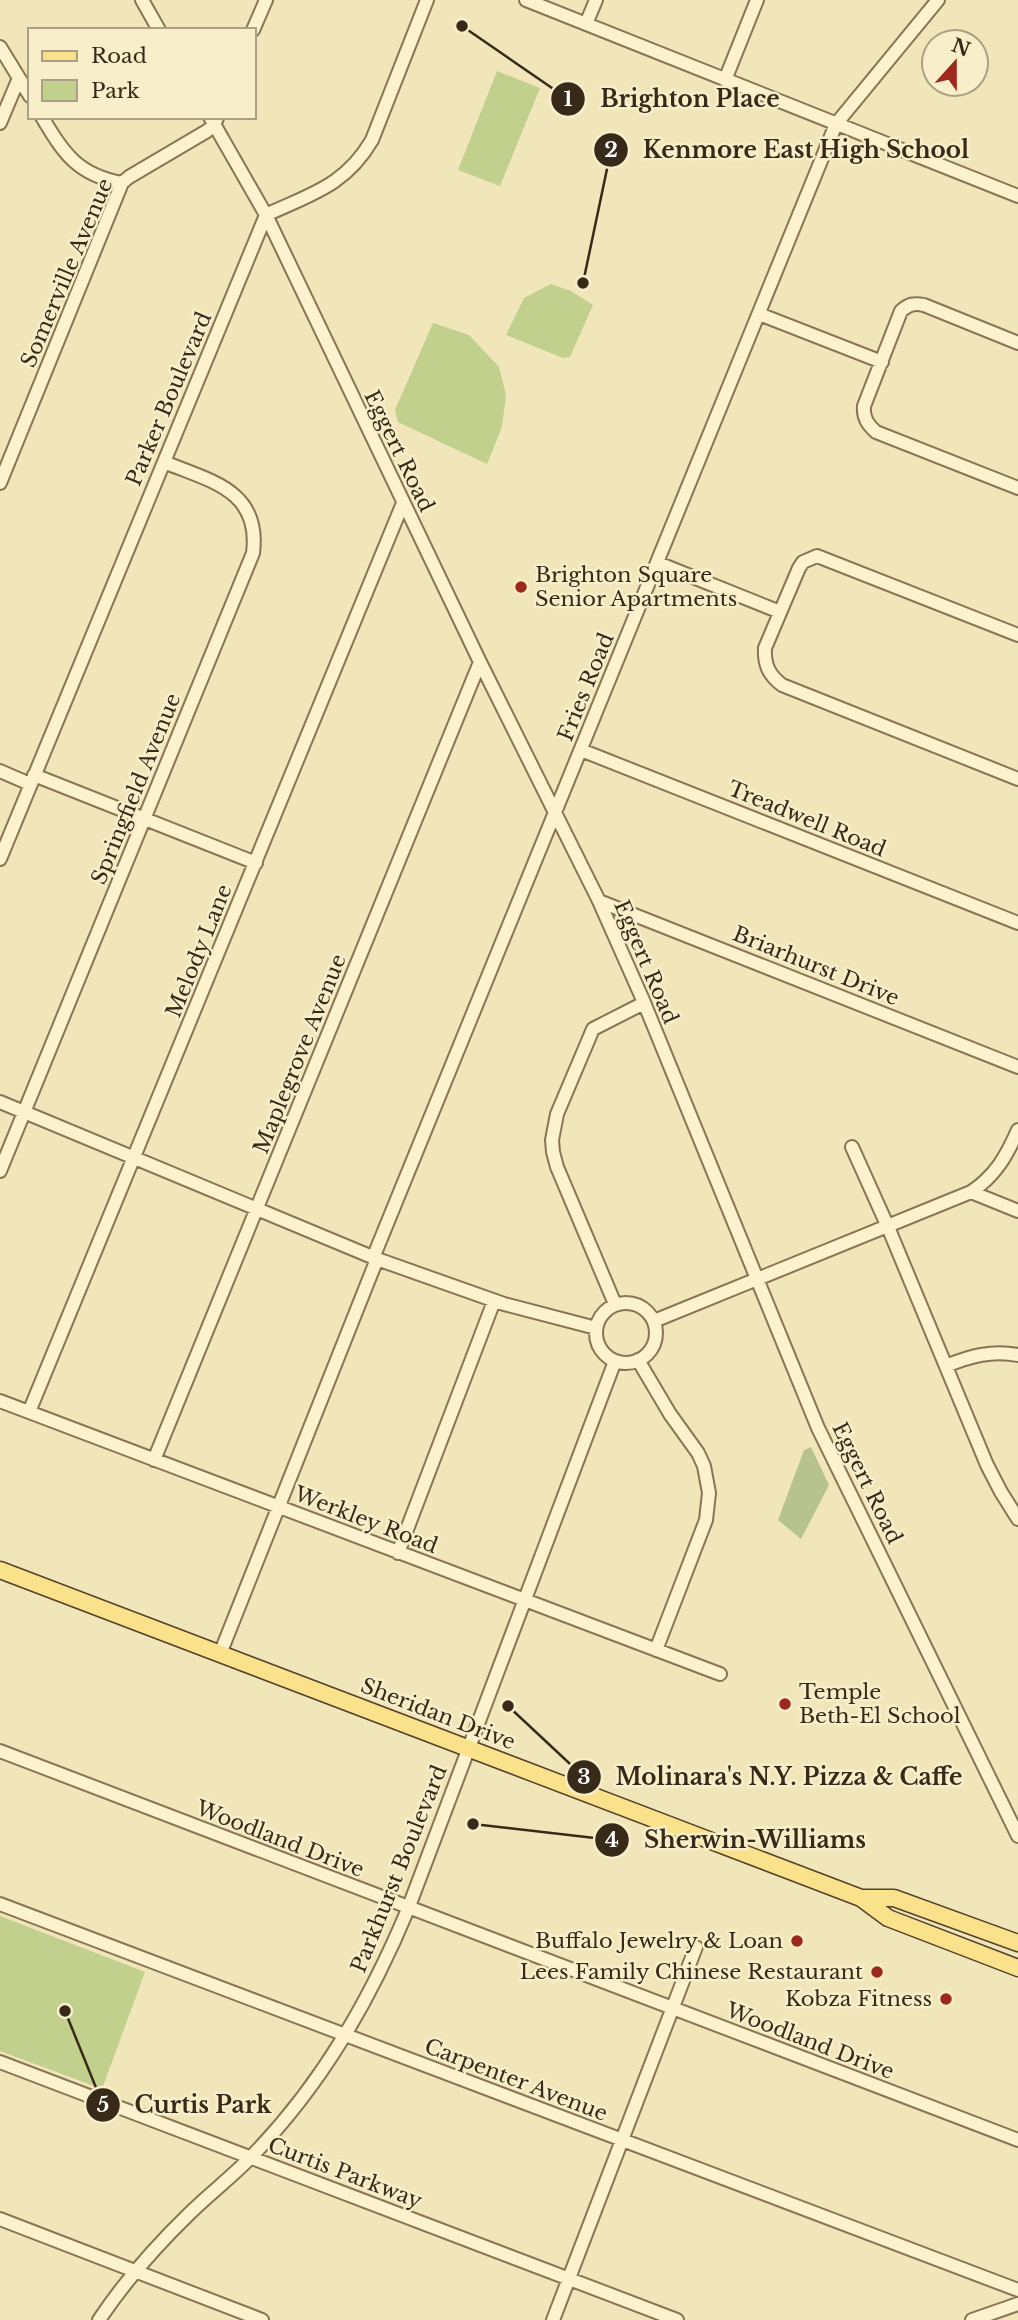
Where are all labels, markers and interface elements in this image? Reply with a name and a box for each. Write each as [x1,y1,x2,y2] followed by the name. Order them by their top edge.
[28,28,256,119] legend
[920,28,990,98] north arrow
[948,34,973,62] text: N
[91,43,147,69] text: Road
[551,77,794,121] callout: Brighton Place
[91,78,140,104] text: Park
[600,85,780,113] text: Brighton Place
[563,86,573,112] text: 1
[594,128,983,172] callout: Kenmore East High School
[643,136,969,164] text: Kenmore East High School
[604,137,618,163] text: 2
[15,175,119,371] street label: Somerville Avenue
[121,308,217,490] street label: Parker Boulevard
[358,386,440,516] street label: Eggert Road
[535,562,737,612] place label: Brighton Square Senior Apartments
[513,579,529,595] marker: Brighton Square Senior Apartments
[552,629,620,745] street label: Fries Road
[86,690,186,888] street label: Springfield Avenue
[724,775,890,863] street label: Treadwell Road
[160,881,238,1021] street label: Melody Lane
[608,896,684,1028] street label: Eggert Road
[729,921,903,1011] street label: Briarhurst Drive
[248,950,352,1158] street label: Maplegrove Avenue
[826,1418,908,1548] street label: Eggert Road
[290,1480,441,1559] street label: Werkley Road
[357,1673,519,1755] street label: Sheridan Drive
[799,1679,961,1729] place label: Temple Beth-El School
[777,1696,793,1712] marker: Temple Beth-El School
[567,1755,977,1799] callout: Molinara's N.Y. Pizza & Caffe
[345,1761,453,1977] street label: Parkhurst Boulevard
[615,1763,963,1791] text: Molinara's N.Y. Pizza & Caffe
[577,1764,591,1790] text: 3
[191,1795,368,1883] street label: Woodland Drive
[595,1818,880,1862] callout: Sherwin-Williams
[644,1826,866,1854] text: Sherwin-Williams
[605,1827,619,1853] text: 4
[535,1928,783,1954] place label: Buffalo Jewelry & Loan
[789,1933,805,1949] marker: Buffalo Jewelry & Loan
[520,1959,863,1985] place label: Lees Family Chinese Restaurant
[869,1964,885,1980] marker: Lees Family Chinese Restaurant
[785,1986,932,2012] place label: Kobza Fitness
[938,1991,954,2007] marker: Kobza Fitness
[721,1997,898,2085] street label: Woodland Drive
[421,2033,611,2127] street label: Carpenter Avenue
[85,2083,285,2127] callout: Curtis Park
[135,2091,272,2119] text: Curtis Park
[97,2092,109,2118] text: 5
[264,2132,426,2214] street label: Curtis Parkway

